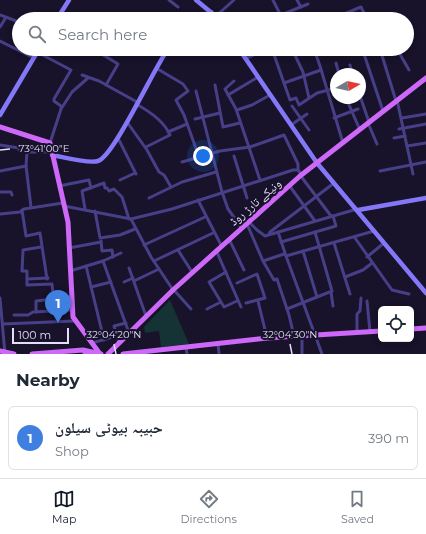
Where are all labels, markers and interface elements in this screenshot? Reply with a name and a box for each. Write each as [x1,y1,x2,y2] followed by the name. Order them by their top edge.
[12,12,414,56] search box
[26,23,48,45] icon: search
[58,25,147,44] text: Search here
[330,68,366,104] north arrow
[19,142,70,155] text: 73°41'00"E
[193,146,213,166] your location
[226,176,284,229] street label: ونیکے تارڑ روڈ
[45,290,71,323] pin: 1
[378,306,414,342] map controls
[378,306,414,342] button: locate
[12,326,69,345] scale bar
[18,328,51,342] text: 100 m
[87,328,141,341] text: 32°04'20"N
[263,328,317,341] text: 32°04'30"N
[16,370,80,390] text: Nearby
[55,418,163,437] text: حبیبہ بیوٹی سیلون
[27,430,33,446] text: 1
[368,430,409,446] text: 390 m
[55,443,89,459] text: Shop
[52,488,76,526] tab: Map
[181,488,237,526] tab: Directions
[341,488,374,526] tab: Saved

